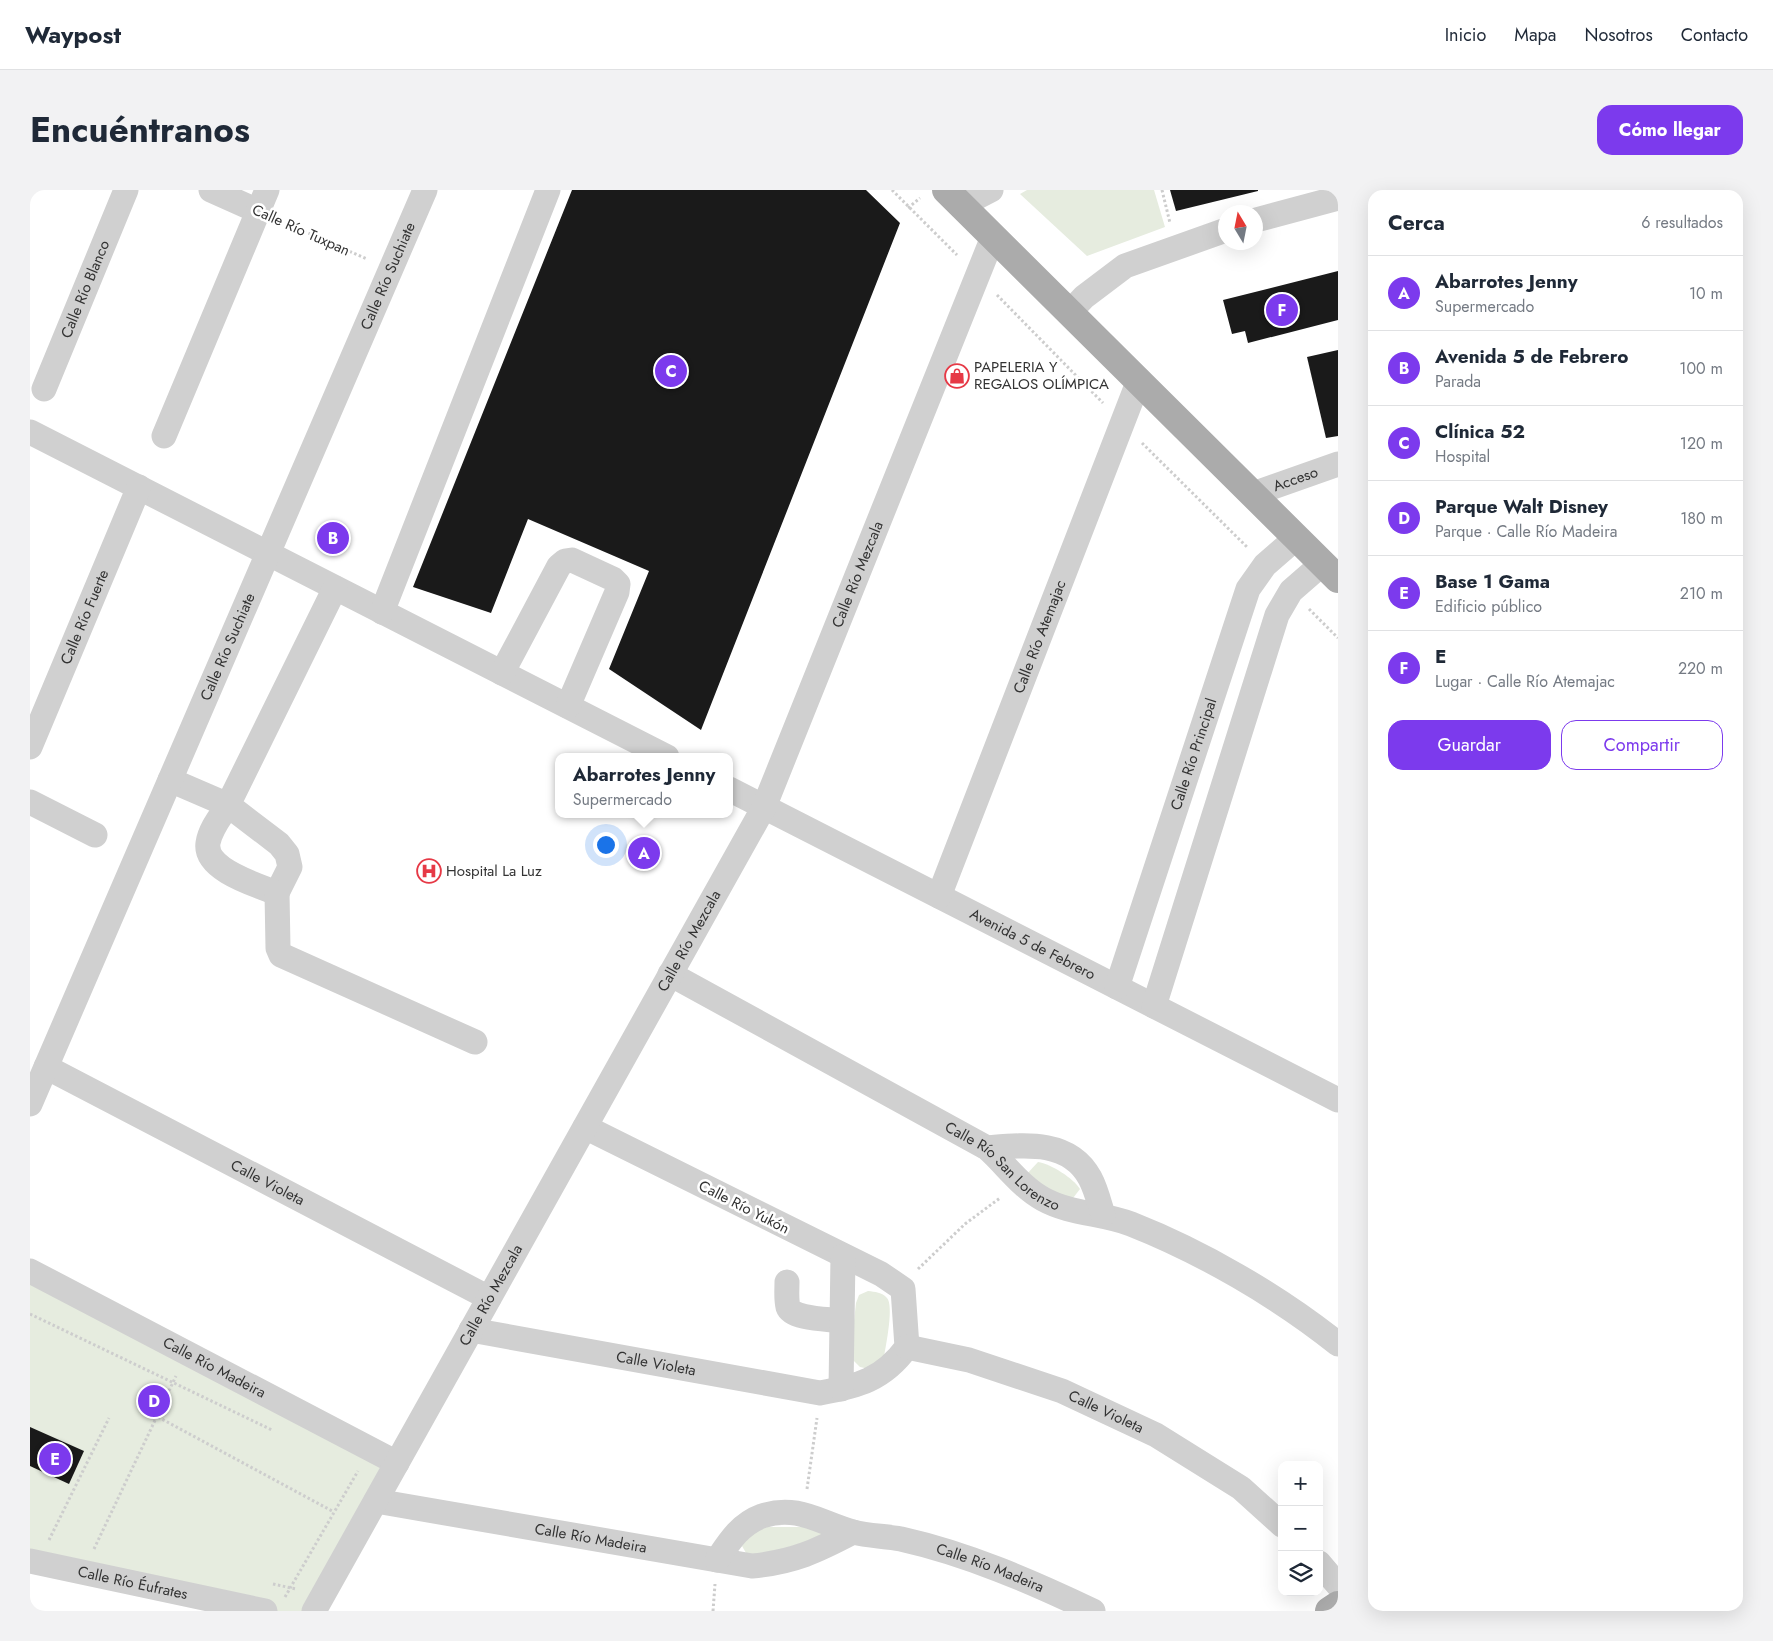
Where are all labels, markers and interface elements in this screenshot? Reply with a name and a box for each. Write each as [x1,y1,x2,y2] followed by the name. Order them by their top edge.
[25,17,121,52] text: Waypost
[1445,22,1486,48] text: Inicio
[1514,22,1556,48] text: Mapa
[1584,22,1653,48] text: Nosotros
[1681,22,1748,48] text: Contacto
[30,105,250,155] text: Encuéntranos
[1597,105,1743,155] button: Cómo llegar
[248,199,354,261] street label: Calle Río Tuxpan
[1218,205,1263,250] north arrow
[1388,208,1445,238] text: Cerca
[1641,211,1723,234] text: 6 resultados
[355,218,421,333] street label: Calle Río Suchiate
[55,237,115,341] street label: Calle Río Blanco
[1435,268,1578,295] text: Abarrotes Jenny
[1398,282,1410,305] text: A
[1689,282,1723,305] text: 10 m
[1266,291,1298,329] pin: F
[1435,295,1534,318] text: Supermercado
[1435,343,1628,370] text: Avenida 5 de Febrero
[655,352,687,390] pin: C
[974,356,1109,395] place label: PAPELERIA Y REGALOS OLÍMPICA
[1399,357,1409,380] text: B
[1679,357,1723,380] text: 100 m
[944,363,970,389] shop icon: PAPELERIA Y REGALOS OLÍMPICA
[1435,370,1481,393] text: Parada
[1435,418,1525,445] text: Clínica 52
[1398,432,1410,455] text: C
[1680,432,1723,455] text: 120 m
[1435,445,1490,468] text: Hospital
[1270,461,1321,497] street label: Acceso
[1435,493,1608,520] text: Parque Walt Disney
[1398,507,1410,530] text: D
[1680,507,1723,530] text: 180 m
[826,518,889,631] street label: Calle Río Mezcala
[317,519,349,557] pin: B
[1435,520,1617,543] text: Parque · Calle Río Madeira
[55,566,114,668] street label: Calle Río Fuerte
[1435,568,1550,595] text: Base 1 Gama
[1008,577,1071,697] street label: Calle Río Atemajac
[1399,582,1409,605] text: E
[1680,582,1723,605] text: 210 m
[195,589,261,704] street label: Calle Río Suchiate
[1435,595,1542,618] text: Edificio público
[1435,643,1446,670] text: E
[1400,657,1408,680] text: F
[1678,657,1723,680] text: 220 m
[1435,670,1615,693] text: Lugar · Calle Río Atemajac
[1165,695,1222,813] street label: Calle Río Principal
[1388,720,1551,770] button: Guardar
[1561,720,1723,770] button: Compartir
[555,753,733,818] popup
[573,761,715,788] text: Abarrotes Jenny
[573,788,672,811] text: Supermercado
[593,832,619,858] your location
[628,834,660,872] pin: A
[416,858,442,884] hospital icon: Hospital La Luz
[446,860,542,882] place label: Hospital La Luz
[652,886,726,996] street label: Calle Río Mezcala
[966,903,1099,985] street label: Avenida 5 de Febrero
[941,1116,1063,1216] street label: Calle Río San Lorenzo
[227,1154,309,1211] street label: Calle Violeta
[695,1175,793,1239] street label: Calle Río Yukón
[454,1240,528,1350] street label: Calle Río Mezcala
[159,1331,270,1404] street label: Calle Río Madeira
[614,1345,698,1381] street label: Calle Violeta
[138,1382,170,1420] pin: D
[1065,1385,1147,1439] street label: Calle Violeta
[39,1440,71,1478] pin: E
[1278,1461,1323,1596] map controls
[1278,1461,1323,1506] button: +
[1278,1506,1323,1551] button: −
[533,1518,649,1559] street label: Calle Río Madeira
[934,1538,1048,1598] street label: Calle Río Madeira
[1278,1551,1323,1596] button: layers
[76,1560,190,1605] street label: Calle Río Éufrates

